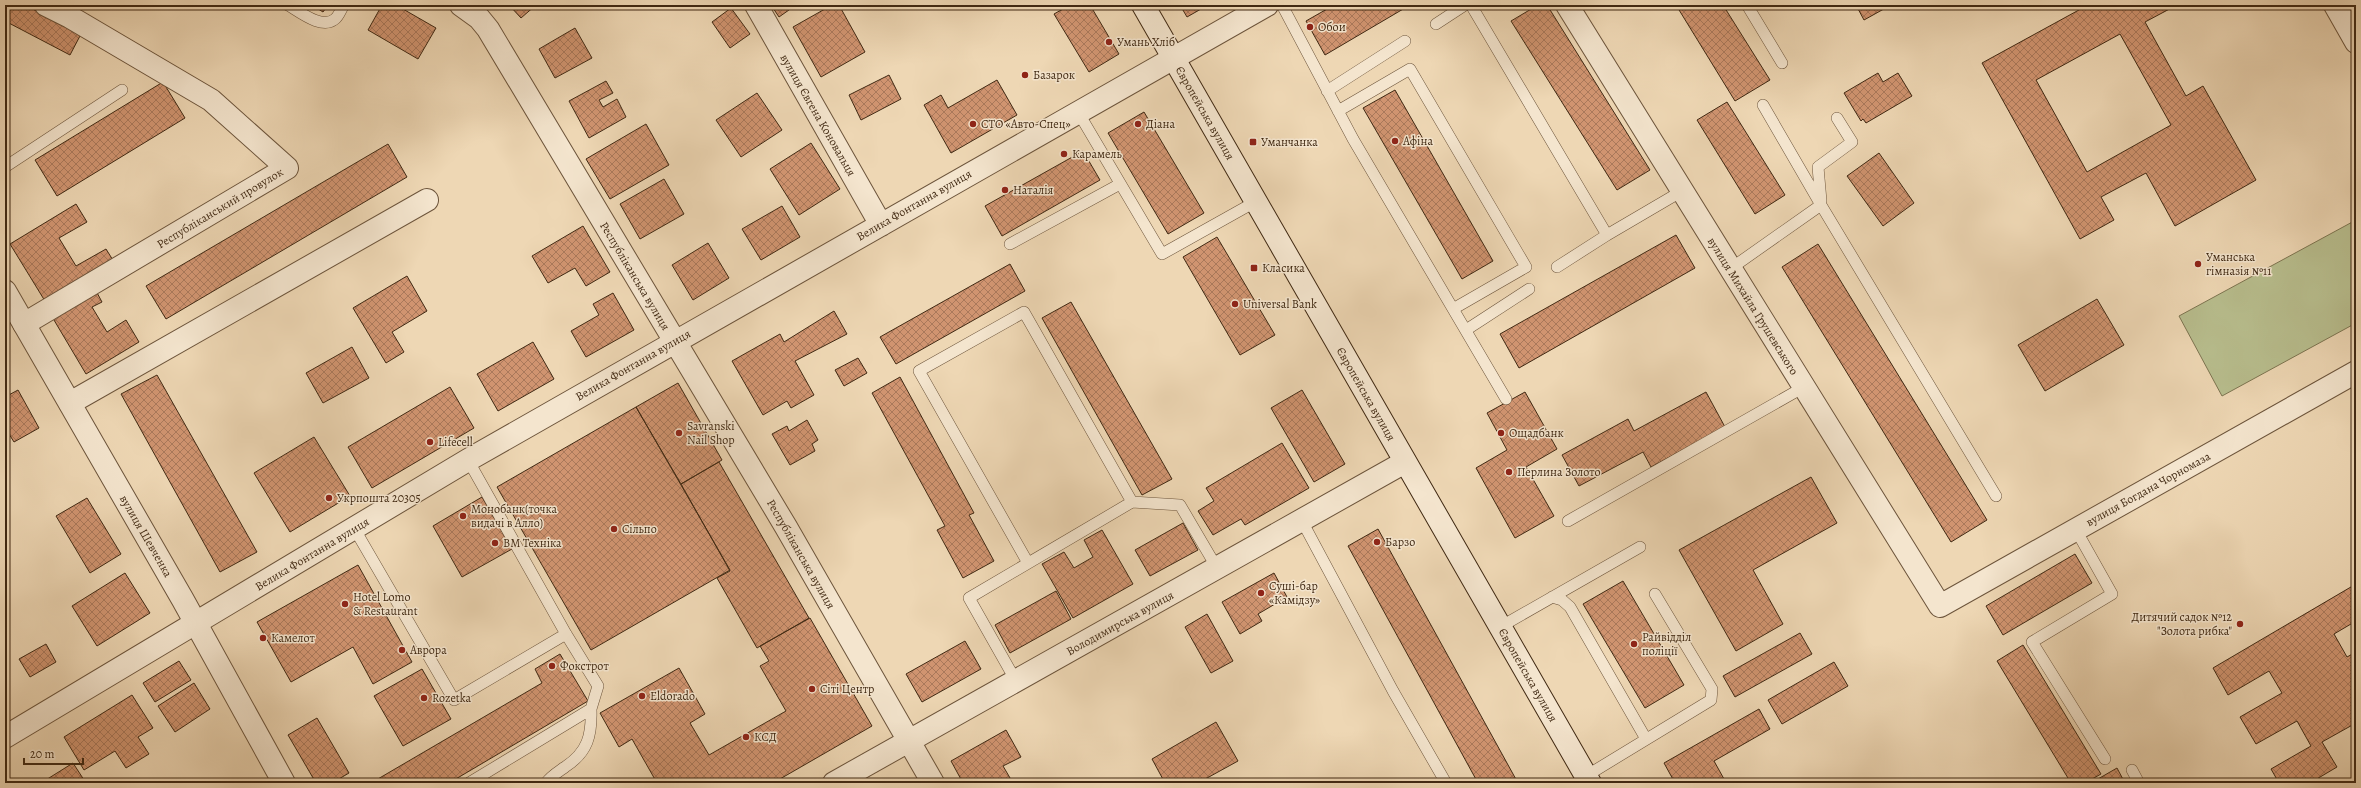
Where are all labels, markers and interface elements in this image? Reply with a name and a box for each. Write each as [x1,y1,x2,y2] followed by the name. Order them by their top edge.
[1318,19,1346,35] place label: Обои
[1305,22,1315,32] marker: Обои
[1117,34,1175,50] place label: Умань Хліб
[1104,37,1114,47] marker: Умань Хліб
[776,51,860,179] street label: вулиця Євгена Коновальця
[1172,63,1238,163] street label: Європейська вулиця
[1033,67,1075,83] place label: Базарок
[1020,70,1030,80] marker: Базарок
[981,116,1071,132] place label: СТО «Авто-Спец»
[1146,116,1176,132] place label: Діана
[968,119,978,129] marker: СТО «Авто-Спец»
[1133,119,1143,129] marker: Діана
[1402,133,1433,149] place label: Афіна
[1261,134,1318,150] place label: Уманчанка
[1390,136,1400,146] marker: Афіна
[1248,137,1258,147] marker: Уманчанка
[1072,146,1122,162] place label: Карамель
[1059,149,1069,159] marker: Карамель
[154,164,286,252] street label: Республіканський провулок
[854,165,975,244] street label: Велика Фонтанна вулиця
[1013,182,1054,198] place label: Наталія
[1000,185,1010,195] marker: Наталія
[596,219,674,333] street label: Республіканська вулиця
[1704,234,1802,378] street label: вулиця Михайла Грушевського
[2206,249,2271,279] place label: Уманська гімназія №11
[2193,259,2203,269] marker: Уманська гімназія №11
[1262,260,1305,276] place label: Класика
[1249,263,1259,273] marker: Класика
[1243,296,1317,312] place label: Universal Bank
[1230,299,1240,309] marker: Universal Bank
[573,325,694,404] street label: Велика Фонтанна вулиця
[1333,344,1399,444] street label: Європейська вулиця
[687,418,735,448] place label: Savranski Nail Shop
[1509,425,1564,441] place label: Ощадбанк
[674,428,684,438] marker: Savranski Nail Shop
[1496,428,1506,438] marker: Ощадбанк
[438,434,473,450] place label: Lifecell
[425,437,435,447] marker: Lifecell
[2083,448,2214,530] street label: вулиця Богдана Чорномаза
[1517,464,1601,480] place label: Перлина Золото
[1504,467,1514,477] marker: Перлина Золото
[337,490,421,506] place label: Укрпошта 20305
[116,492,176,580] street label: вулиця Шевченка
[324,493,334,503] marker: Укрпошта 20305
[763,496,839,612] street label: Республіканська вулиця
[471,501,558,531] place label: Монобанк(точка видачі в Алло)
[458,511,468,521] marker: Монобанк(точка видачі в Алло)
[252,513,372,594] street label: Велика Фонтанна вулиця
[622,521,657,537] place label: Сільпо
[609,524,619,534] marker: Сільпо
[1385,534,1415,550] place label: Барзо
[503,535,562,551] place label: ВМ Техніка
[1372,537,1382,547] marker: Барзо
[490,538,500,548] marker: ВМ Техніка
[1269,578,1320,608] place label: Суші-бар «Камідзу»
[1063,587,1177,659] street label: Володимирська вулиця
[1256,588,1266,598] marker: Суші-бар «Камідзу»
[353,589,418,619] place label: Hotel Lomo & Restaurant
[340,599,350,609] marker: Hotel Lomo & Restaurant
[2132,609,2232,639] place label: Дитячий садок №12 "Золота рибка"
[2235,619,2245,629] marker: Дитячий садок №12 "Золота рибка"
[1495,625,1561,725] street label: Європейська вулиця
[1642,629,1691,659] place label: Райвідділ поліції
[271,630,316,646] place label: Камелот
[258,633,268,643] marker: Камелот
[1629,639,1639,649] marker: Райвідділ поліції
[409,642,447,658] place label: Аврора
[397,645,407,655] marker: Аврора
[560,658,609,674] place label: Фокстрот
[547,661,557,671] marker: Фокстрот
[820,681,874,697] place label: Сіті Центр
[807,684,817,694] marker: Сіті Центр
[650,688,695,704] place label: Eldorado
[432,690,472,706] place label: Rozetka
[637,691,647,701] marker: Eldorado
[419,693,429,703] marker: Rozetka
[754,729,777,745] place label: КСД
[741,732,751,742] marker: КСД
[24,740,83,766] scale bar
[30,746,54,762] text: 20 m

